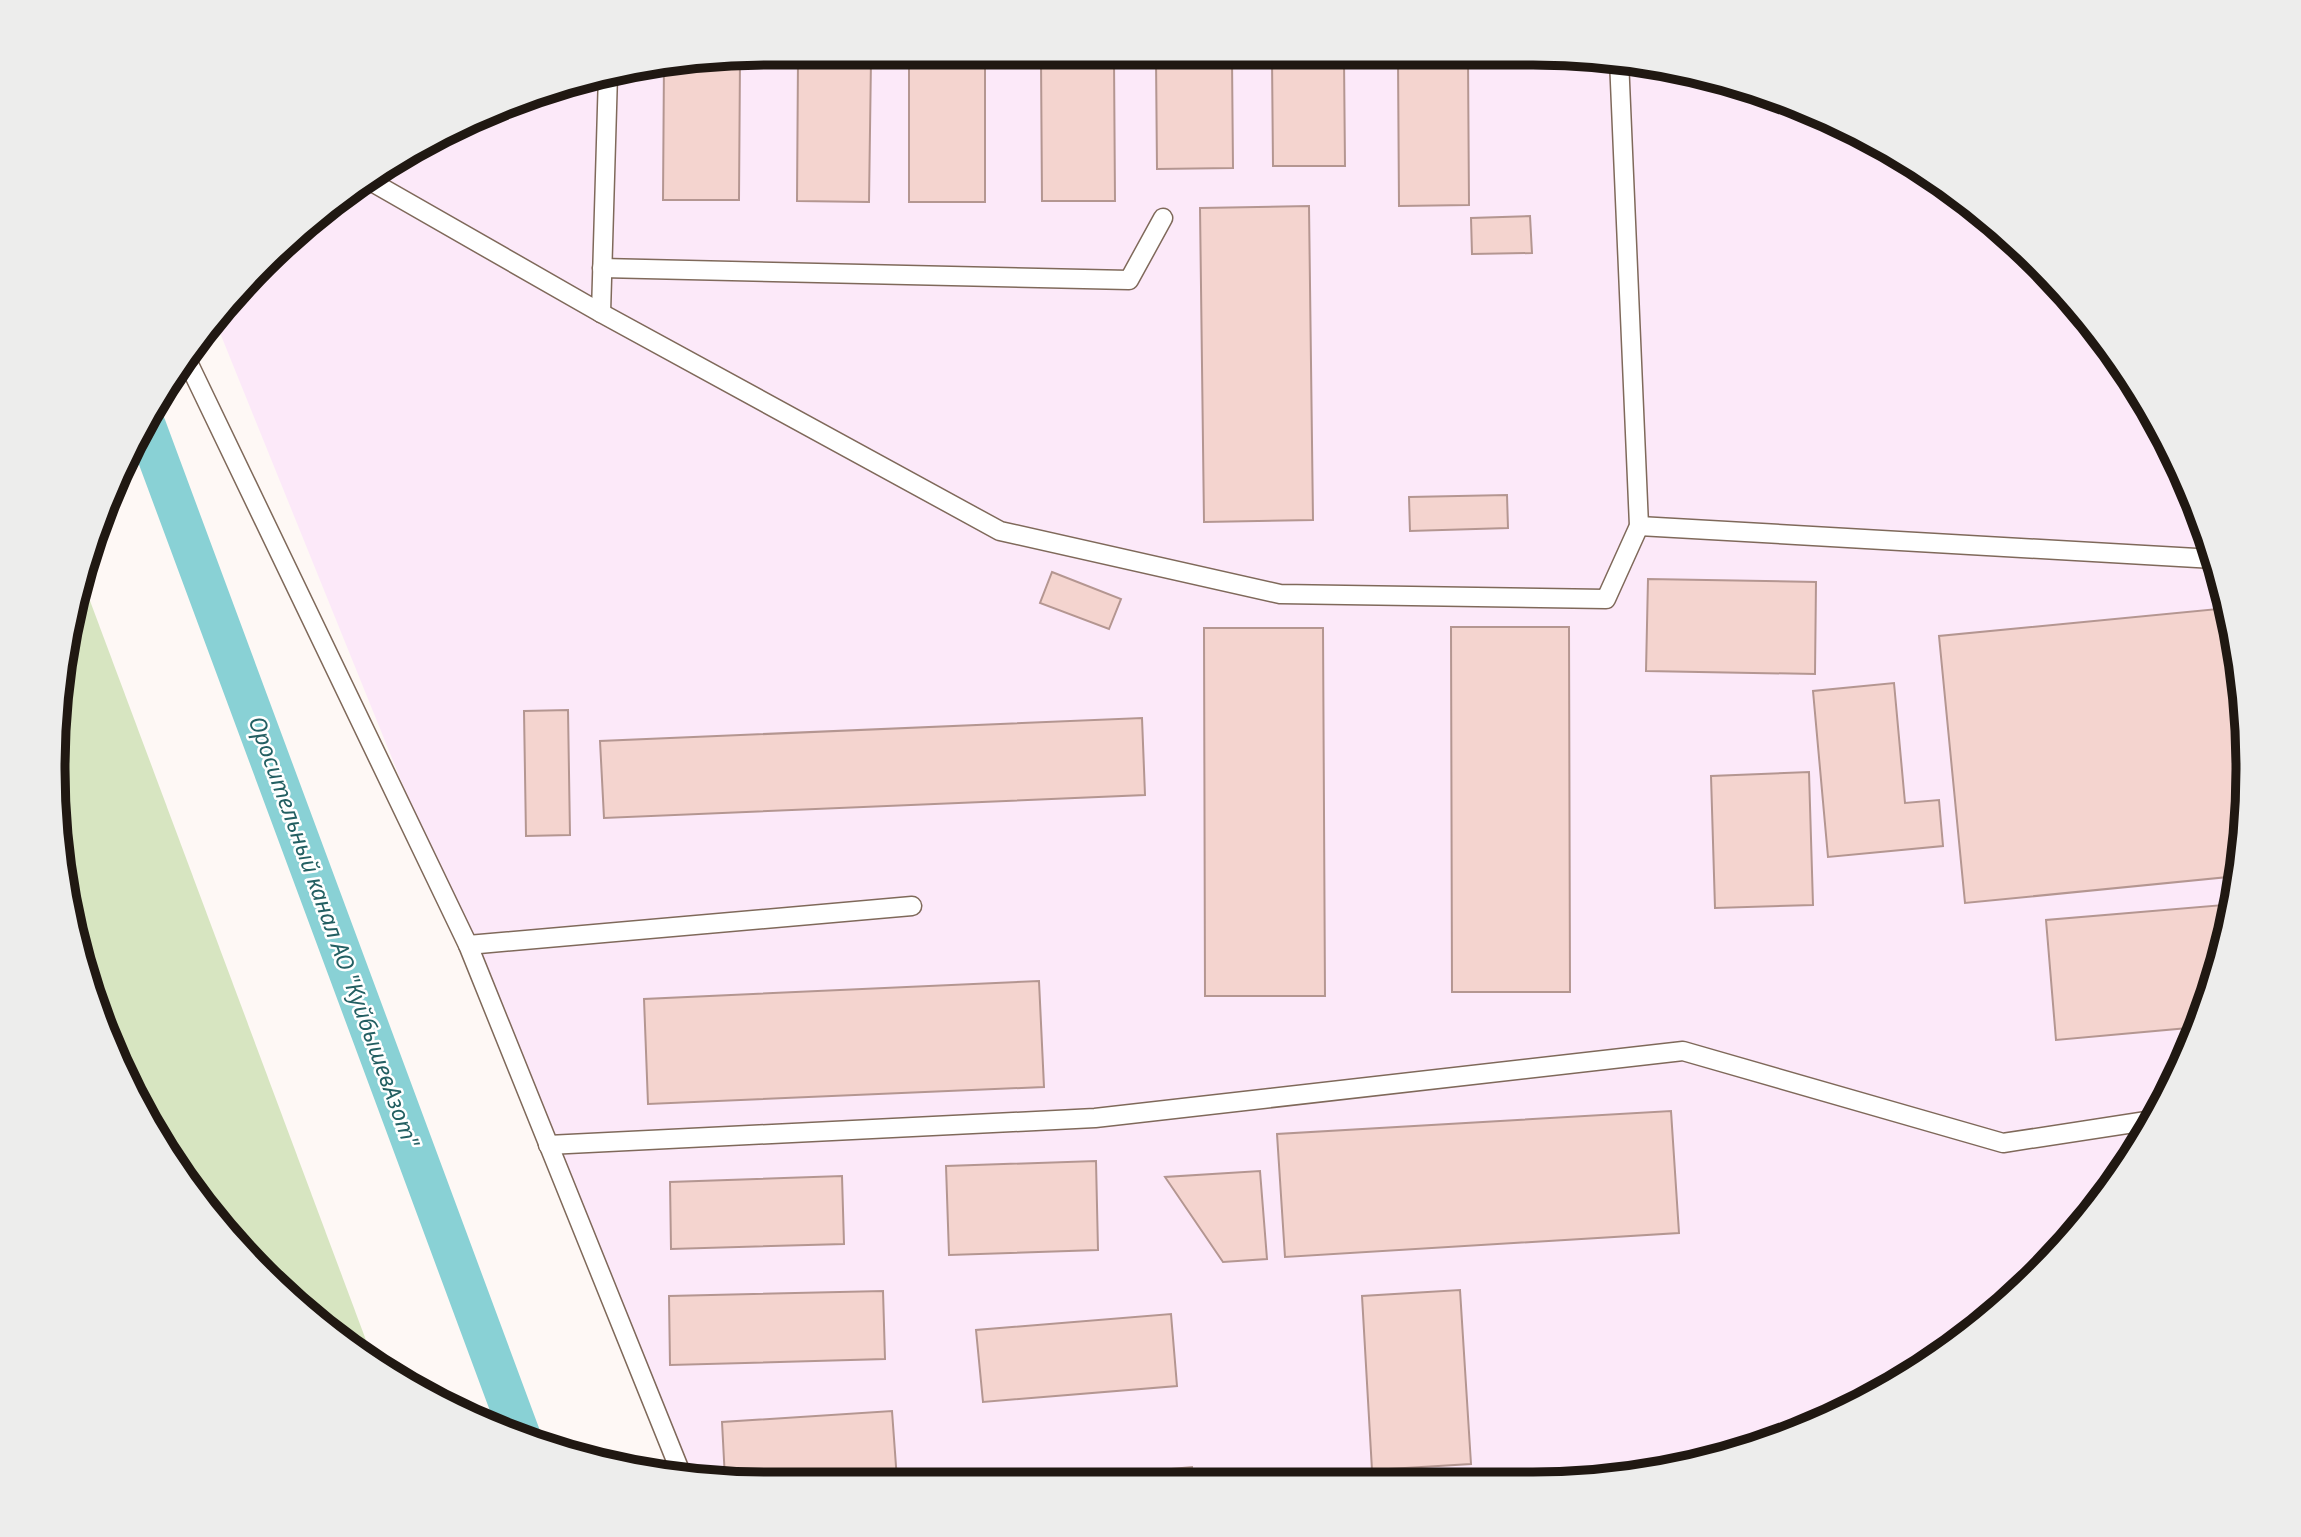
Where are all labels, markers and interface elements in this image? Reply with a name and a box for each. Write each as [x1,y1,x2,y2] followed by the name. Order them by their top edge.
[242,711,429,1153] water label: Оросительный канал АО "КуйбышевАзот"

